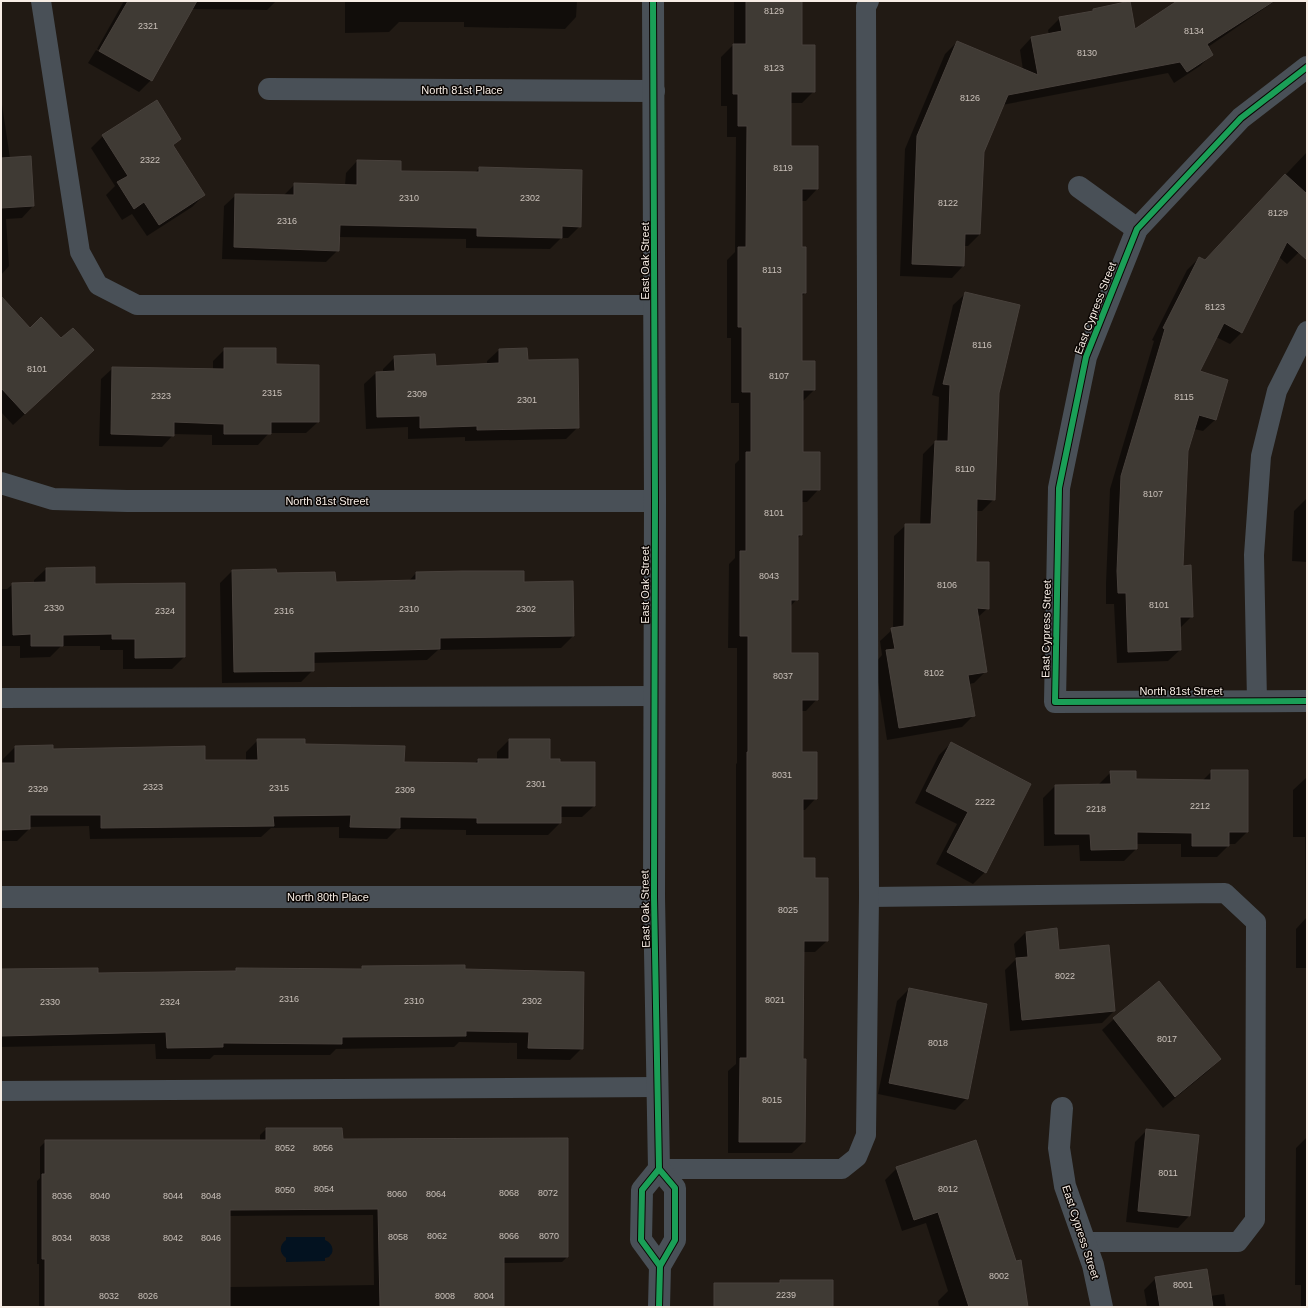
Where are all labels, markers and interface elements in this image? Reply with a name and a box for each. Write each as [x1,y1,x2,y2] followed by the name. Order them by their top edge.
[764,6,784,16] house number: 8129
[138,21,158,31] house number: 2321
[1184,26,1204,36] house number: 8134
[1077,48,1097,58] house number: 8130
[764,63,784,73] house number: 8123
[421,84,503,96] street label: North 81st Place
[960,93,980,103] house number: 8126
[140,155,160,165] house number: 2322
[773,163,793,173] house number: 8119
[399,193,419,203] house number: 2310
[520,193,540,203] house number: 2302
[938,198,958,208] house number: 8122
[1268,208,1288,218] house number: 8129
[277,216,297,226] house number: 2316
[639,222,651,300] street label: East Oak Street
[1072,260,1118,356] street label: East Cypress Street
[762,265,782,275] house number: 8113
[1205,302,1225,312] house number: 8123
[972,340,992,350] house number: 8116
[27,364,47,374] house number: 8101
[769,371,789,381] house number: 8107
[262,388,282,398] house number: 2315
[407,389,427,399] house number: 2309
[151,391,171,401] house number: 2323
[1174,392,1194,402] house number: 8115
[517,395,537,405] house number: 2301
[955,464,975,474] house number: 8110
[1143,489,1163,499] house number: 8107
[285,495,369,507] street label: North 81st Street
[764,508,784,518] house number: 8101
[639,546,651,624] street label: East Oak Street
[759,571,779,581] house number: 8043
[937,580,957,590] house number: 8106
[1039,580,1053,678] street label: East Cypress Street
[1149,600,1169,610] house number: 8101
[44,603,64,613] house number: 2330
[399,604,419,614] house number: 2310
[516,604,536,614] house number: 2302
[155,606,175,616] house number: 2324
[274,606,294,616] house number: 2316
[924,668,944,678] house number: 8102
[773,671,793,681] house number: 8037
[1139,685,1223,697] street label: North 81st Street
[772,770,792,780] house number: 8031
[526,779,546,789] house number: 2301
[143,782,163,792] house number: 2323
[269,783,289,793] house number: 2315
[28,784,48,794] house number: 2329
[395,785,415,795] house number: 2309
[975,797,995,807] house number: 2222
[1190,801,1210,811] house number: 2212
[1086,804,1106,814] house number: 2218
[638,870,652,948] street label: East Oak Street
[287,891,369,903] street label: North 80th Place
[778,905,798,915] house number: 8025
[1055,971,1075,981] house number: 8022
[279,994,299,1004] house number: 2316
[765,995,785,1005] house number: 8021
[404,996,424,1006] house number: 2310
[522,996,542,1006] house number: 2302
[40,997,60,1007] house number: 2330
[160,997,180,1007] house number: 2324
[1157,1034,1177,1044] house number: 8017
[928,1038,948,1048] house number: 8018
[762,1095,782,1105] house number: 8015
[275,1143,295,1153] house number: 8052
[313,1143,333,1153] house number: 8056
[1158,1168,1178,1178] house number: 8011
[314,1184,334,1194] house number: 8054
[938,1184,958,1194] house number: 8012
[1060,1184,1102,1280] street label: East Cypress Street
[275,1185,295,1195] house number: 8050
[499,1188,519,1198] house number: 8068
[538,1188,558,1198] house number: 8072
[387,1189,407,1199] house number: 8060
[426,1189,446,1199] house number: 8064
[52,1191,72,1201] house number: 8036
[90,1191,110,1201] house number: 8040
[163,1191,183,1201] house number: 8044
[201,1191,221,1201] house number: 8048
[427,1231,447,1241] house number: 8062
[499,1231,519,1241] house number: 8066
[539,1231,559,1241] house number: 8070
[388,1232,408,1242] house number: 8058
[52,1233,72,1243] house number: 8034
[90,1233,110,1243] house number: 8038
[163,1233,183,1243] house number: 8042
[201,1233,221,1243] house number: 8046
[989,1271,1009,1281] house number: 8002
[1173,1280,1193,1290] house number: 8001
[776,1290,796,1300] house number: 2239
[99,1291,119,1301] house number: 8032
[138,1291,158,1301] house number: 8026
[435,1291,455,1301] house number: 8008
[474,1291,494,1301] house number: 8004

